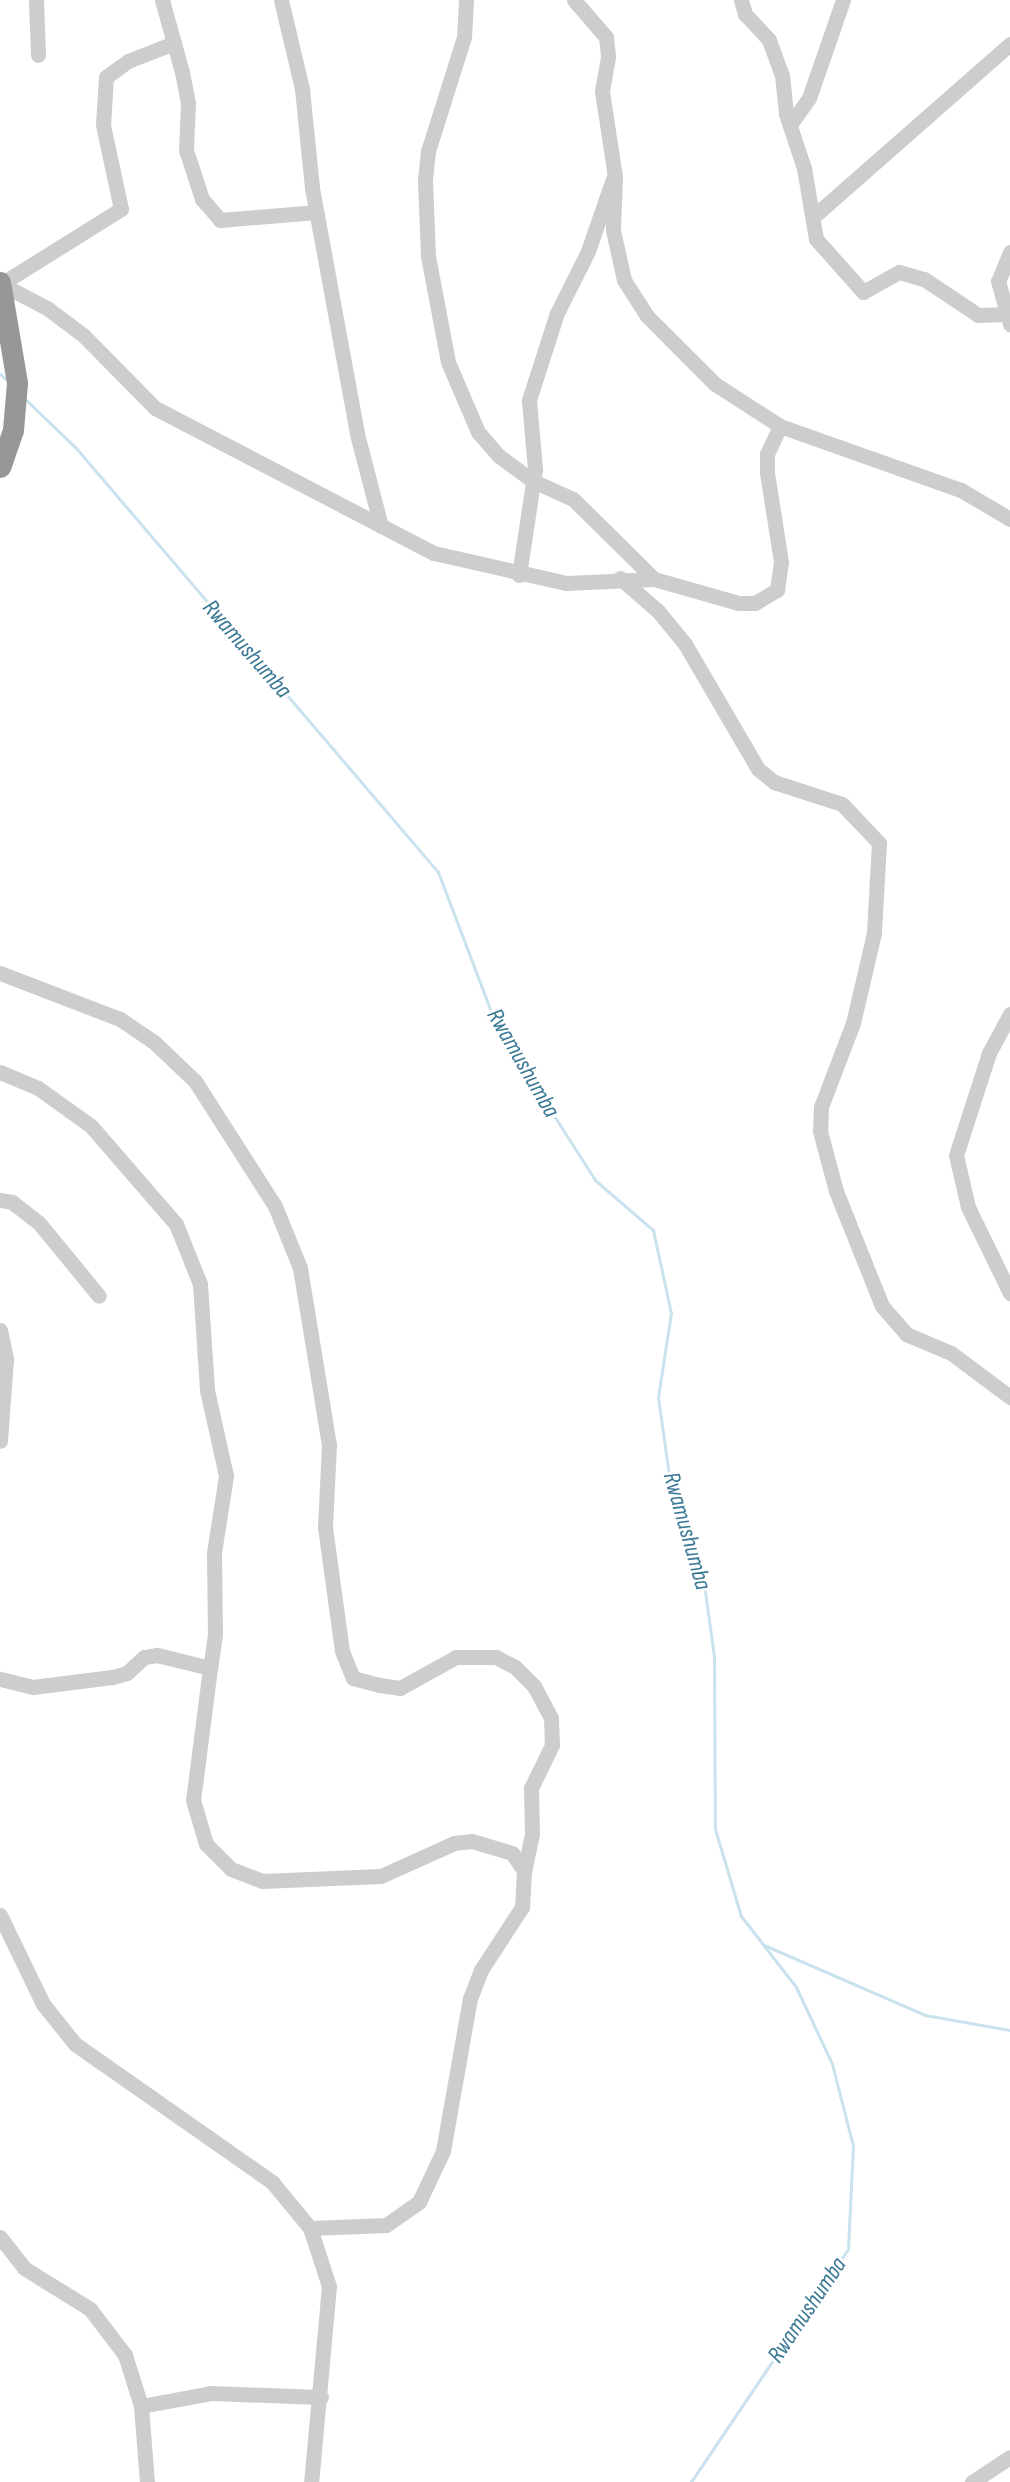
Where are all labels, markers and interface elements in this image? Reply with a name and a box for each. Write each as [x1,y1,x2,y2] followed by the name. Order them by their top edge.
[196,594,298,704] water label: Rwamushumba
[480,1003,566,1123] water label: Rwamushumba
[656,1469,718,1593] water label: Rwamushumba
[761,2252,853,2368] water label: Rwamushumba

